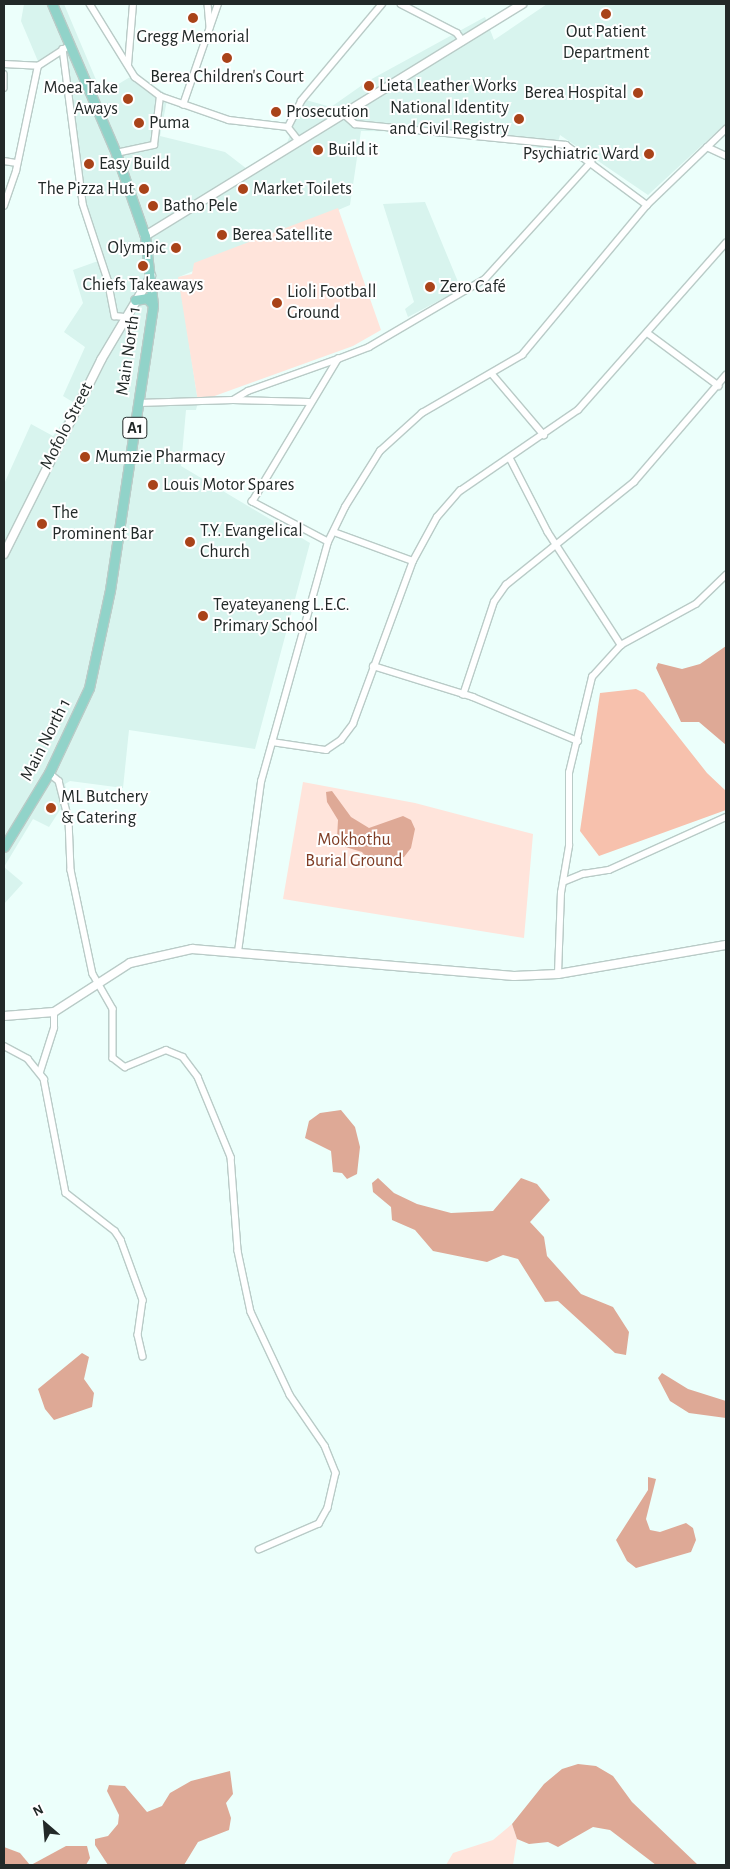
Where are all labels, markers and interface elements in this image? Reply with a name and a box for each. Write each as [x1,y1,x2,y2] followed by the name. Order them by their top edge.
[600,8,612,20] marker: Out Patient Department
[187,12,199,24] marker: Gregg Memorial
[563,22,649,64] place label: Out Patient Department
[137,26,249,48] place label: Gregg Memorial
[221,52,233,64] marker: Berea Children's Court
[150,66,304,88] place label: Berea Children's Court
[379,75,517,97] place label: Lieta Leather Works
[44,78,118,120] place label: Moea Take Aways
[363,80,375,92] marker: Lieta Leather Works
[524,82,627,104] place label: Berea Hospital
[631,86,645,100] marker: Berea Hospital
[122,93,134,105] marker: Moea Take Aways
[389,98,509,140] place label: National Identity and Civil Registry
[286,101,369,123] place label: Prosecution
[270,106,282,118] marker: Prosecution
[149,112,190,134] place label: Puma
[513,113,525,125] marker: National Identity and Civil Registry
[133,117,145,129] marker: Puma
[328,139,378,161] place label: Build it
[523,143,639,165] place label: Psychiatric Ward
[312,144,324,156] marker: Build it
[643,148,655,160] marker: Psychiatric Ward
[99,153,170,175] place label: Easy Build
[83,158,95,170] marker: Easy Build
[38,178,134,200] place label: The Pizza Hut
[253,178,352,200] place label: Market Toilets
[138,183,150,195] marker: The Pizza Hut
[237,183,249,195] marker: Market Toilets
[163,195,238,217] place label: Batho Pele
[147,200,159,212] marker: Batho Pele
[232,224,332,246] place label: Berea Satellite
[216,229,228,241] marker: Berea Satellite
[108,237,166,259] place label: Olympic
[170,242,182,254] marker: Olympic
[137,260,149,272] marker: Chiefs Takeaways
[83,274,203,296] place label: Chiefs Takeaways
[440,276,506,298] place label: Zero Café
[424,281,436,293] marker: Zero Café
[287,282,376,324] place label: Lioli Football Ground
[271,297,283,309] marker: Lioli Football Ground
[112,305,146,397] street label: Main North 1
[36,379,98,473] street label: Mofolo Street
[121,414,149,442] road number: A1
[95,446,225,468] place label: Mumzie Pharmacy
[79,451,91,463] marker: Mumzie Pharmacy
[163,474,294,496] place label: Louis Motor Spares
[147,479,159,491] marker: Louis Motor Spares
[52,503,154,546] place label: The Prominent Bar
[36,518,48,530] marker: The Prominent Bar
[200,521,303,564] place label: T.Y. Evangelical Church
[184,536,196,548] marker: T.Y. Evangelical Church
[213,595,350,638] place label: Teyateyaneng L.E.C. Primary School
[197,610,209,622] marker: Teyateyaneng L.E.C. Primary School
[16,695,76,785] street label: Main North 1
[61,787,148,830] place label: ML Butchery & Catering
[45,802,57,814] marker: ML Butchery & Catering
[305,830,403,872] park label: Mokhothu Burial Ground
[20,1799,70,1849] north arrow
[31,1802,46,1819] text: N

